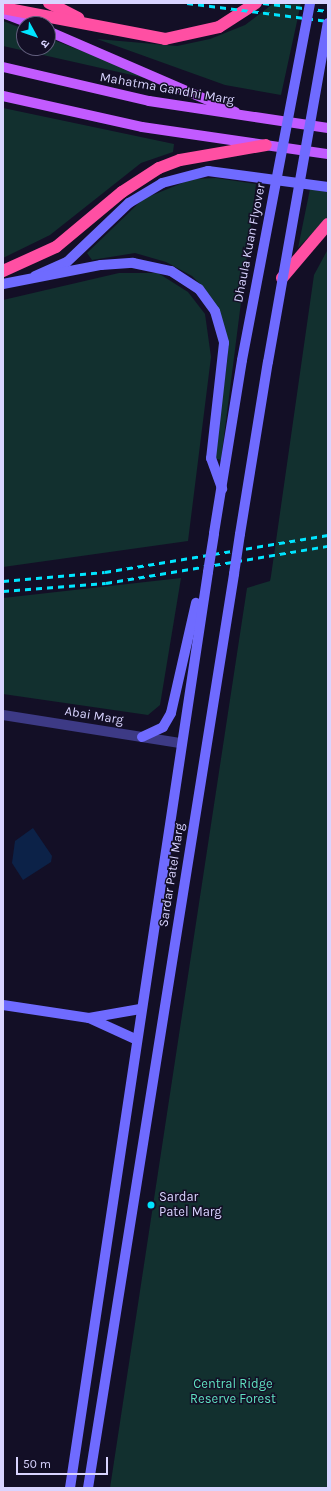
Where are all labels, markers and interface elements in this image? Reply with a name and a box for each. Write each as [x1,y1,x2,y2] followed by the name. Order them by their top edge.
[16,16,56,56] north arrow
[38,37,52,50] text: उ
[99,69,235,109] street label: Mahatma Gandhi Marg
[231,182,269,304] street label: Dhaula Kuan Flyover
[64,704,124,728] street label: Abai Marg
[156,822,188,928] street label: Sardar Patel Marg
[159,1190,222,1221] place label: Sardar Patel Marg
[146,1200,156,1210] marker: Sardar Patel Marg
[190,1377,276,1408] park label: Central Ridge Reserve Forest
[18,1449,110,1475] scale bar
[23,1457,51,1471] text: 50 m

